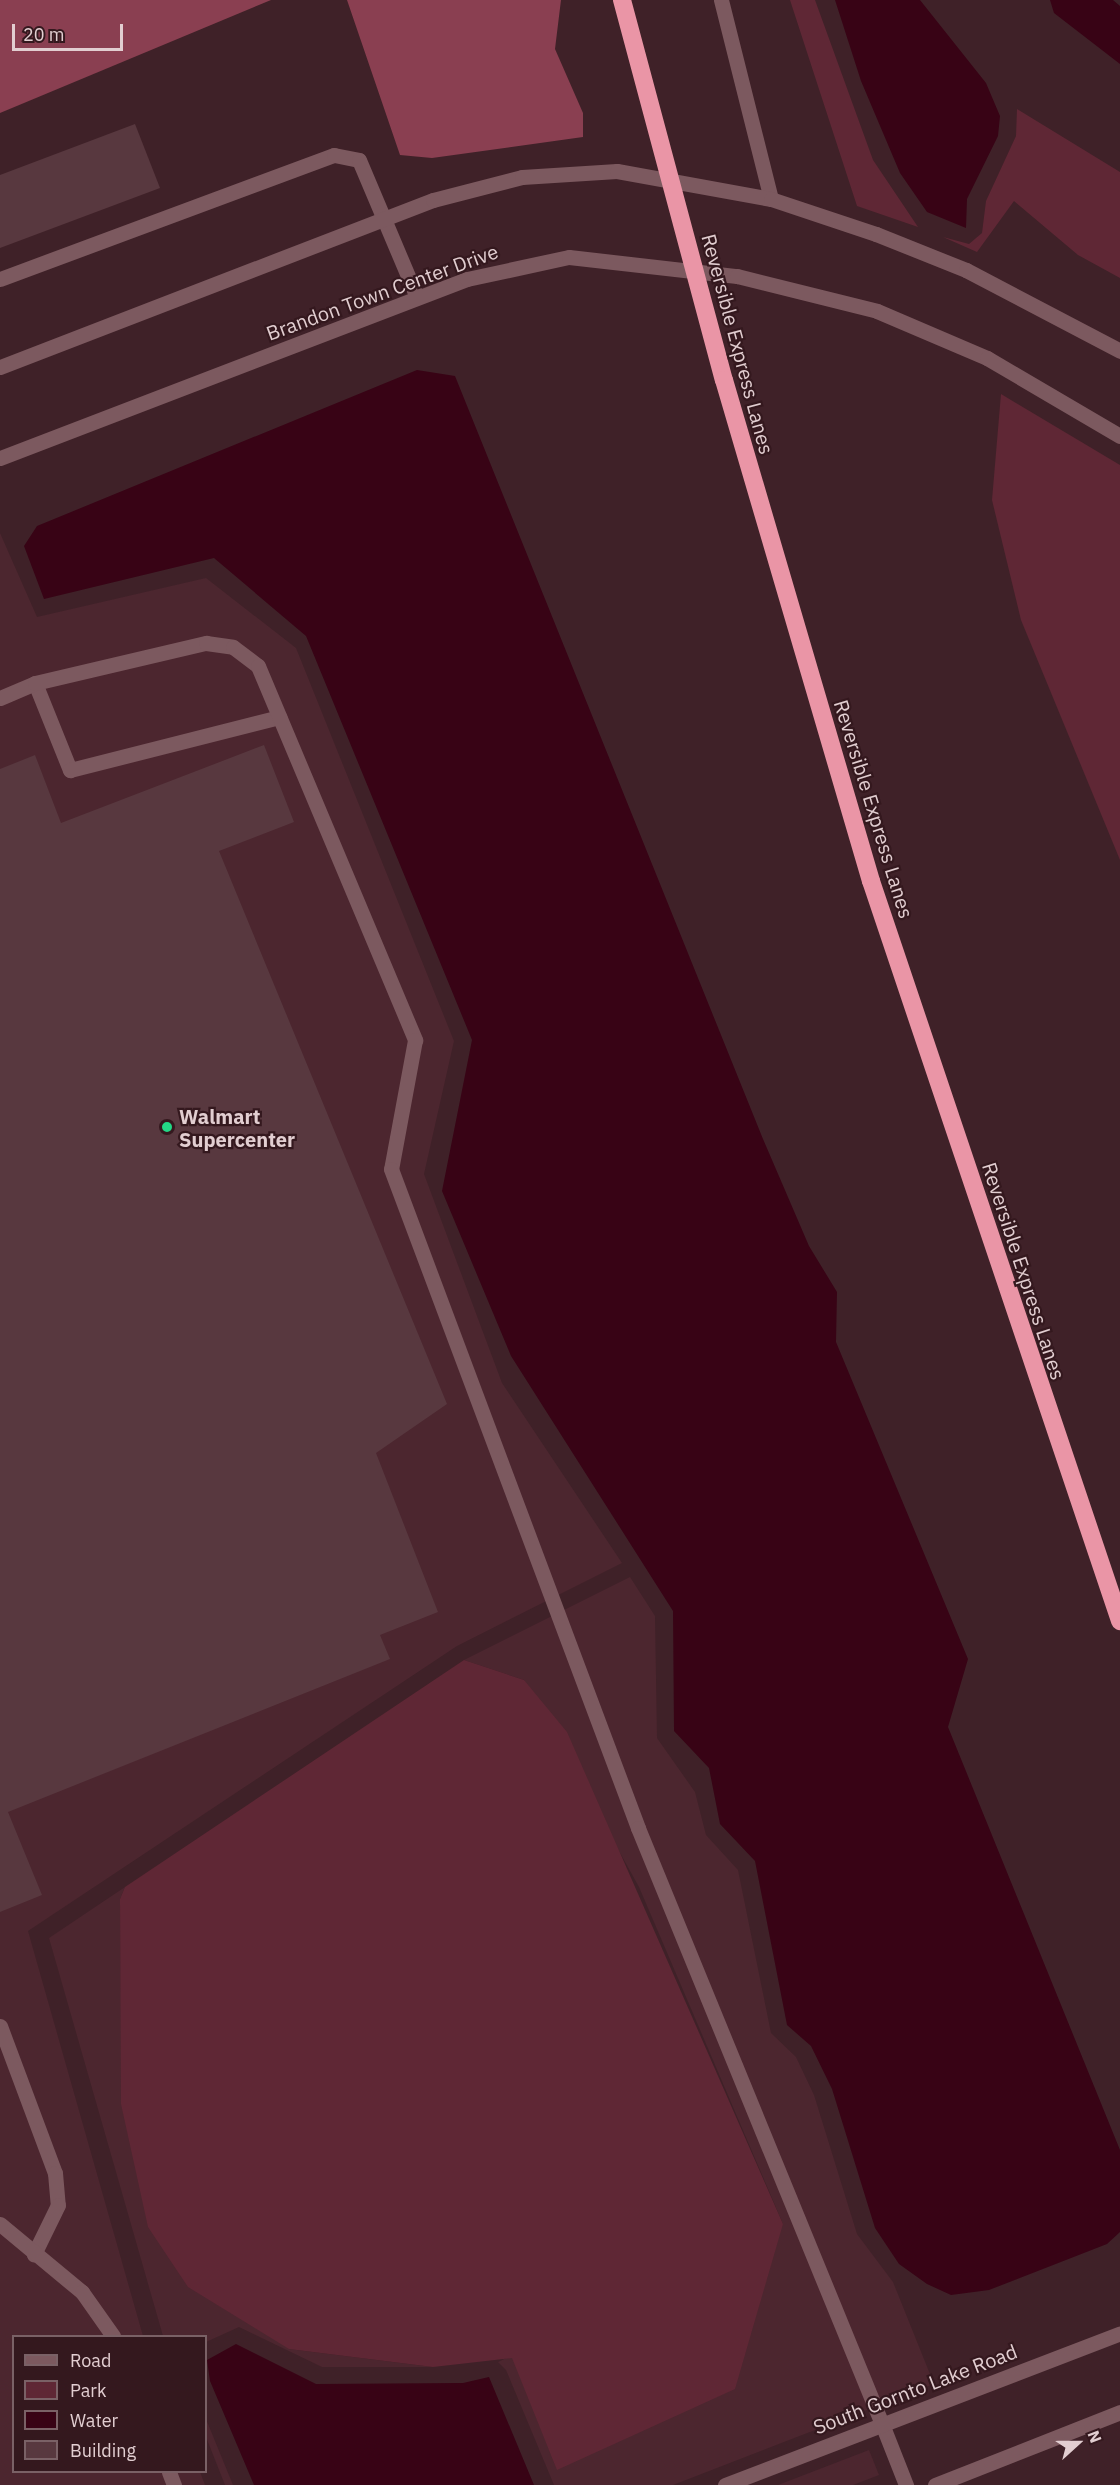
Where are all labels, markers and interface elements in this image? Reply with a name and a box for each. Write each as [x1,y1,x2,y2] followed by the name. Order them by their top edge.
[15,12,126,50] scale bar
[23,23,65,46] text: 20 m
[697,231,779,457] street label: Reversible Express Lanes
[263,239,501,345] street label: Brandon Town Center Drive
[829,697,919,921] street label: Reversible Express Lanes
[179,1104,295,1151] place label: Walmart Supercenter
[160,1120,174,1134] marker: Walmart Supercenter
[977,1159,1071,1383] street label: Reversible Express Lanes
[12,2335,207,2473] legend
[810,2339,1020,2439] street label: South Gornto Lake Road
[70,2349,111,2372] text: Road
[70,2379,106,2402] text: Park
[70,2409,118,2432] text: Water
[1048,2413,1108,2473] north arrow
[1083,2428,1106,2446] text: N
[70,2439,136,2462] text: Building

